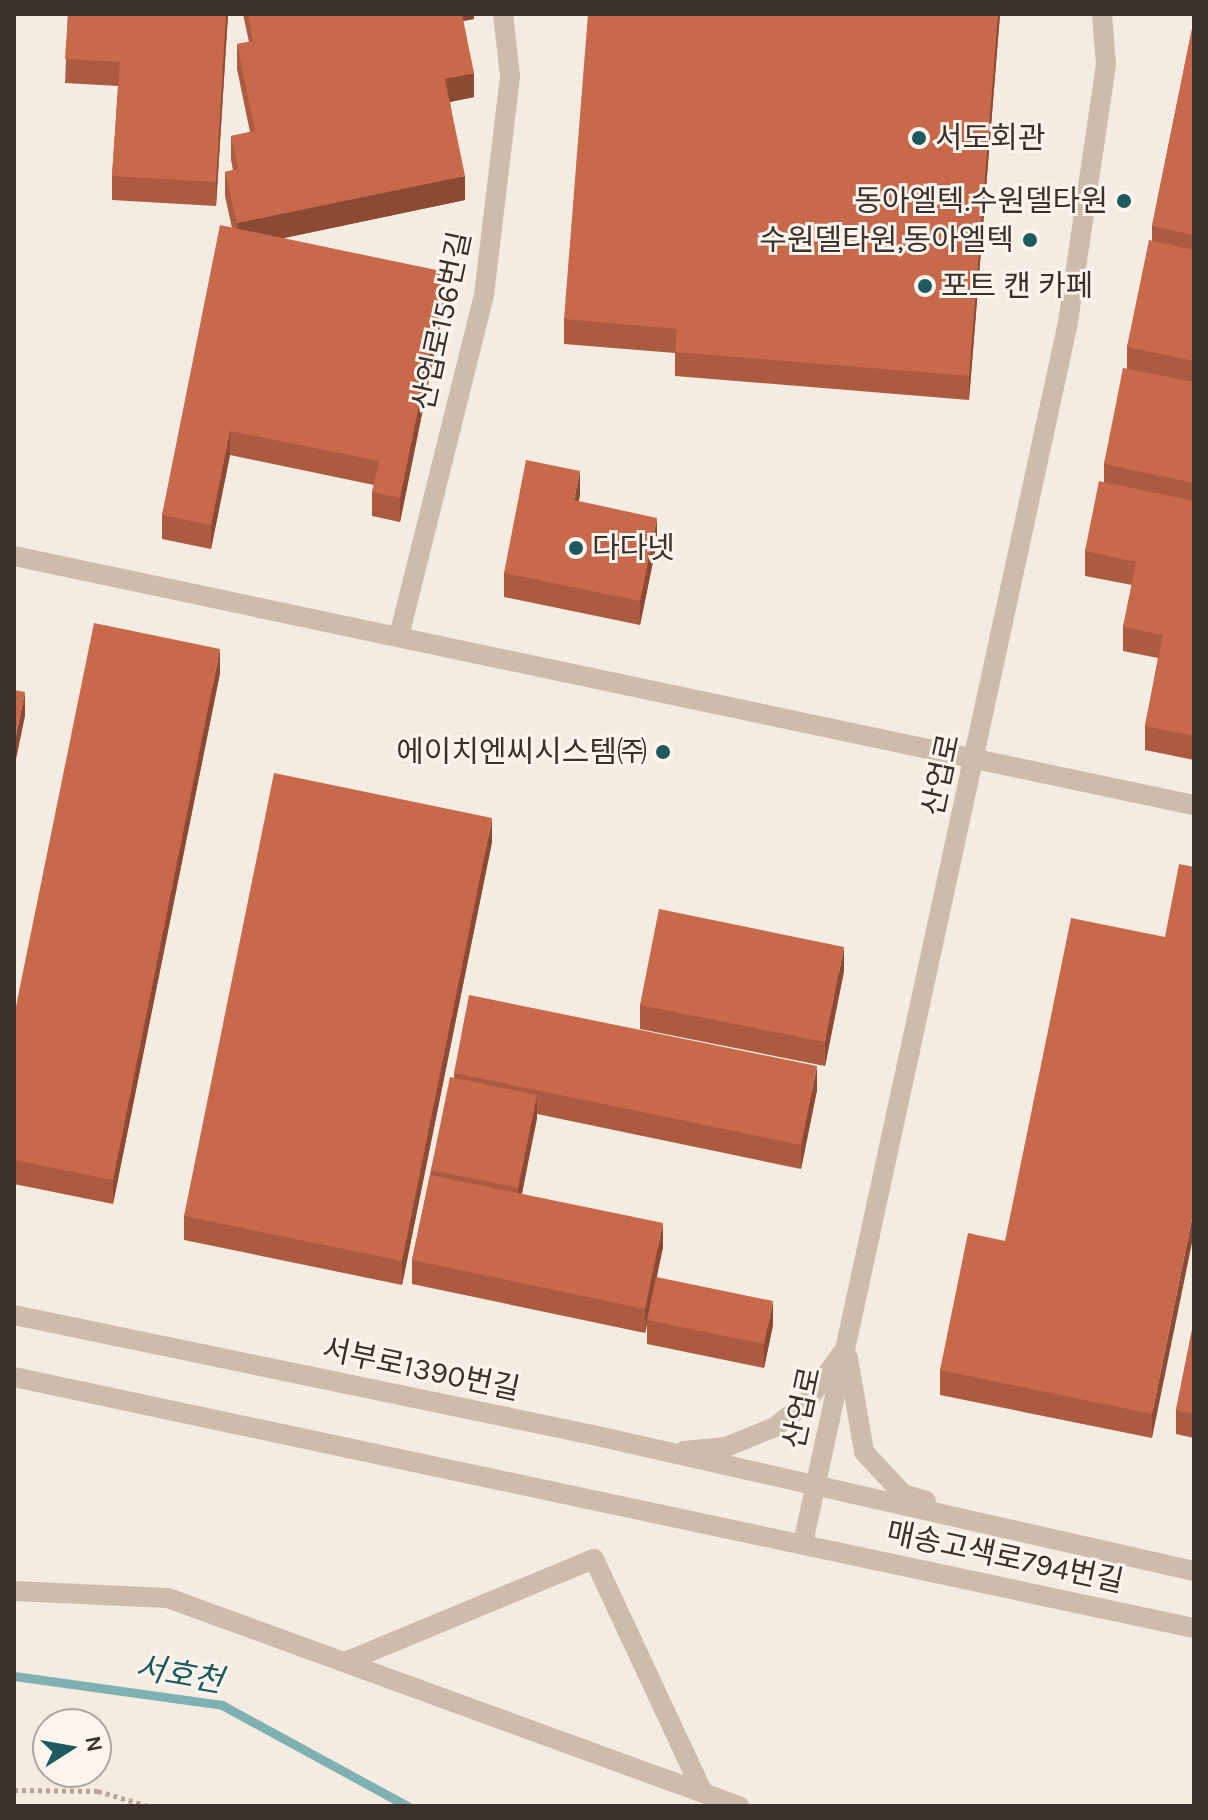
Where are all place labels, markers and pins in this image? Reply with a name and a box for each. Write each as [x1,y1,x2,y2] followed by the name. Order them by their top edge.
[935,120,1045,156] place label: 서도회관
[910,129,928,147] marker: 서도회관
[854,183,1108,219] place label: 동아엘텍.수원델타원
[1115,192,1133,210] marker: 동아엘텍.수원델타원
[759,222,1014,258] place label: 수원델타원,동아엘텍
[1021,231,1039,249] marker: 수원델타원,동아엘텍
[941,268,1093,304] place label: 포트 캔 카페
[916,277,934,295] marker: 포트 캔 카페
[592,530,675,566] place label: 다다넷
[567,539,585,557] marker: 다다넷
[396,734,647,770] place label: 에이치엔씨시스템㈜
[654,743,672,761] marker: 에이치엔씨시스템㈜

